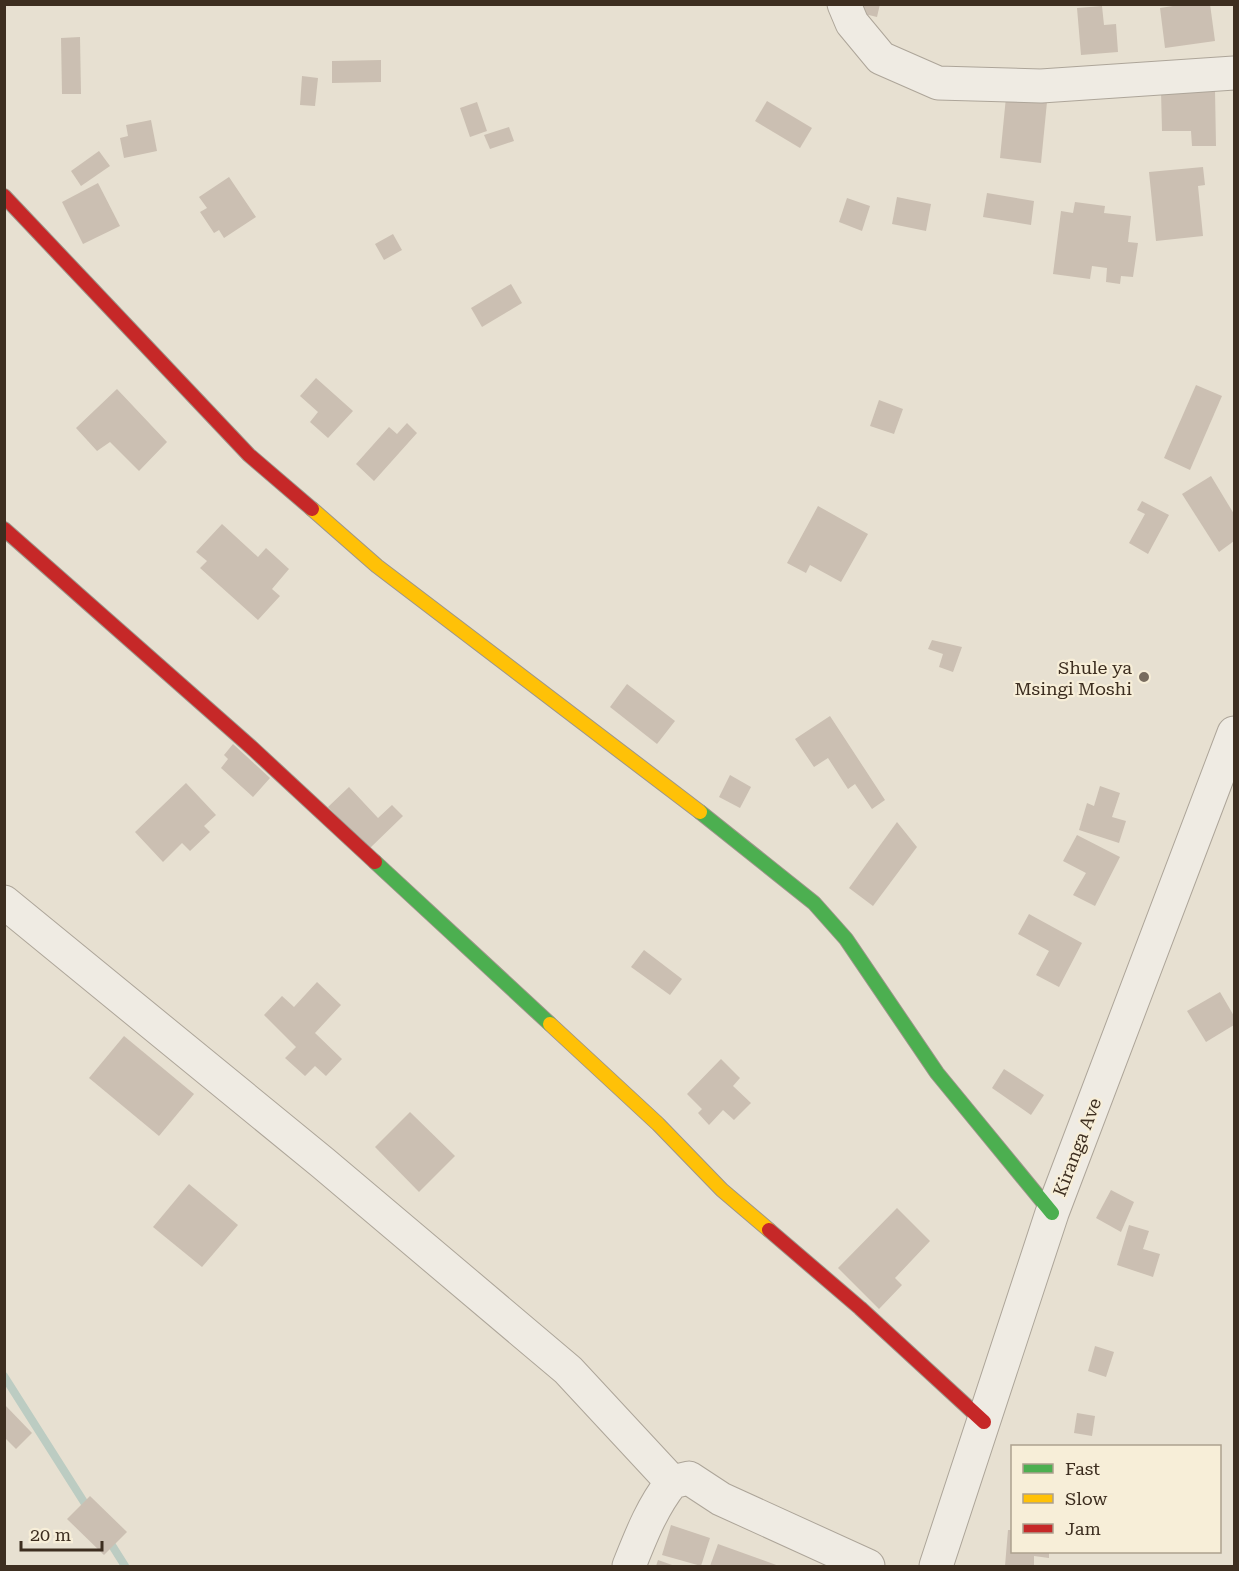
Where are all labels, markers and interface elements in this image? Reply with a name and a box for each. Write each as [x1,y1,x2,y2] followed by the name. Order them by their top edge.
[1014,657,1132,699] place label: Shule ya Msingi Moshi
[1137,670,1151,684] marker: Shule ya Msingi Moshi
[1049,1095,1105,1199] street label: Kiranga Ave
[1011,1445,1221,1553] legend
[1065,1458,1100,1479] text: Fast
[1065,1488,1107,1509] text: Slow
[21,1514,102,1552] scale bar
[1065,1518,1101,1539] text: Jam
[30,1524,71,1545] text: 20 m

